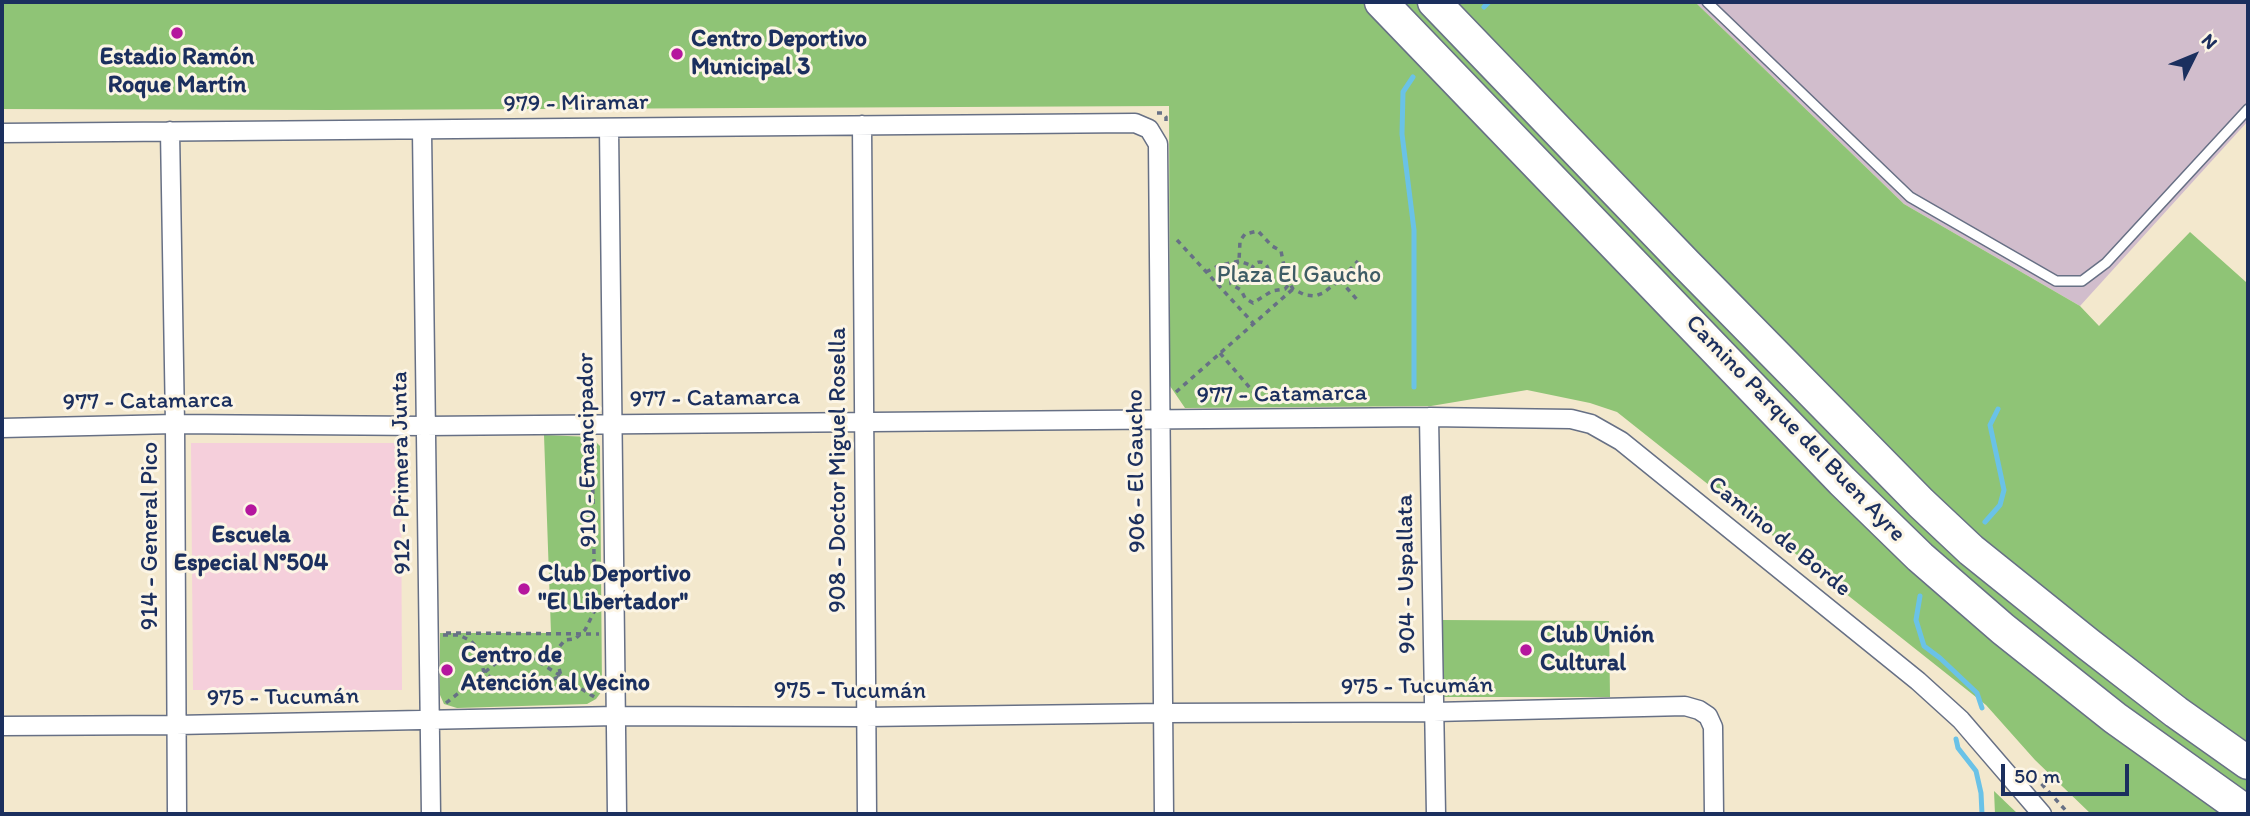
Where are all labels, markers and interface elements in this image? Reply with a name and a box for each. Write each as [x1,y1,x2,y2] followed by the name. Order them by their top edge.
[2159,21,2229,91] north arrow
[169,25,185,41] marker: Estadio Ramón Roque Martín
[691,26,867,82] place label: Centro Deportivo Municipal 3
[2197,29,2223,54] text: N
[100,44,254,100] place label: Estadio Ramón Roque Martín
[669,46,685,62] marker: Centro Deportivo Municipal 3
[503,88,649,120] street label: 979 - Miramar
[1217,262,1381,290] park label: Plaza El Gaucho
[1679,309,1911,549] street label: Camino Parque del Buen Ayre
[825,327,853,613] street label: 908 - Doctor Miguel Rosella
[572,352,604,548] street label: 910 - Emancipador
[386,371,418,575] street label: 912 - Primera Junta
[1197,379,1367,411] street label: 977 - Catamarca
[630,383,800,415] street label: 977 - Catamarca
[63,386,233,418] street label: 977 - Catamarca
[1121,389,1153,553] street label: 906 - El Gaucho
[137,442,165,630] street label: 914 - General Pico
[1701,470,1857,604] street label: Camino de Borde
[1391,494,1423,654] street label: 904 - Uspallata
[243,502,259,518] marker: Escuela Especial N°504
[174,522,328,578] place label: Escuela Especial N°504
[538,561,691,617] place label: Club Deportivo "El Libertador"
[516,581,532,597] marker: Club Deportivo "El Libertador"
[1540,622,1654,678] place label: Club Unión Cultural
[461,642,650,698] place label: Centro de Atención al Vecino
[1518,642,1534,658] marker: Club Unión Cultural
[439,662,455,678] marker: Centro de Atención al Vecino
[1341,671,1493,703] street label: 975 - Tucumán
[774,678,926,706] street label: 975 - Tucumán
[207,682,359,714] street label: 975 - Tucumán
[2005,750,2133,794] scale bar
[2014,763,2060,788] text: 50 m

